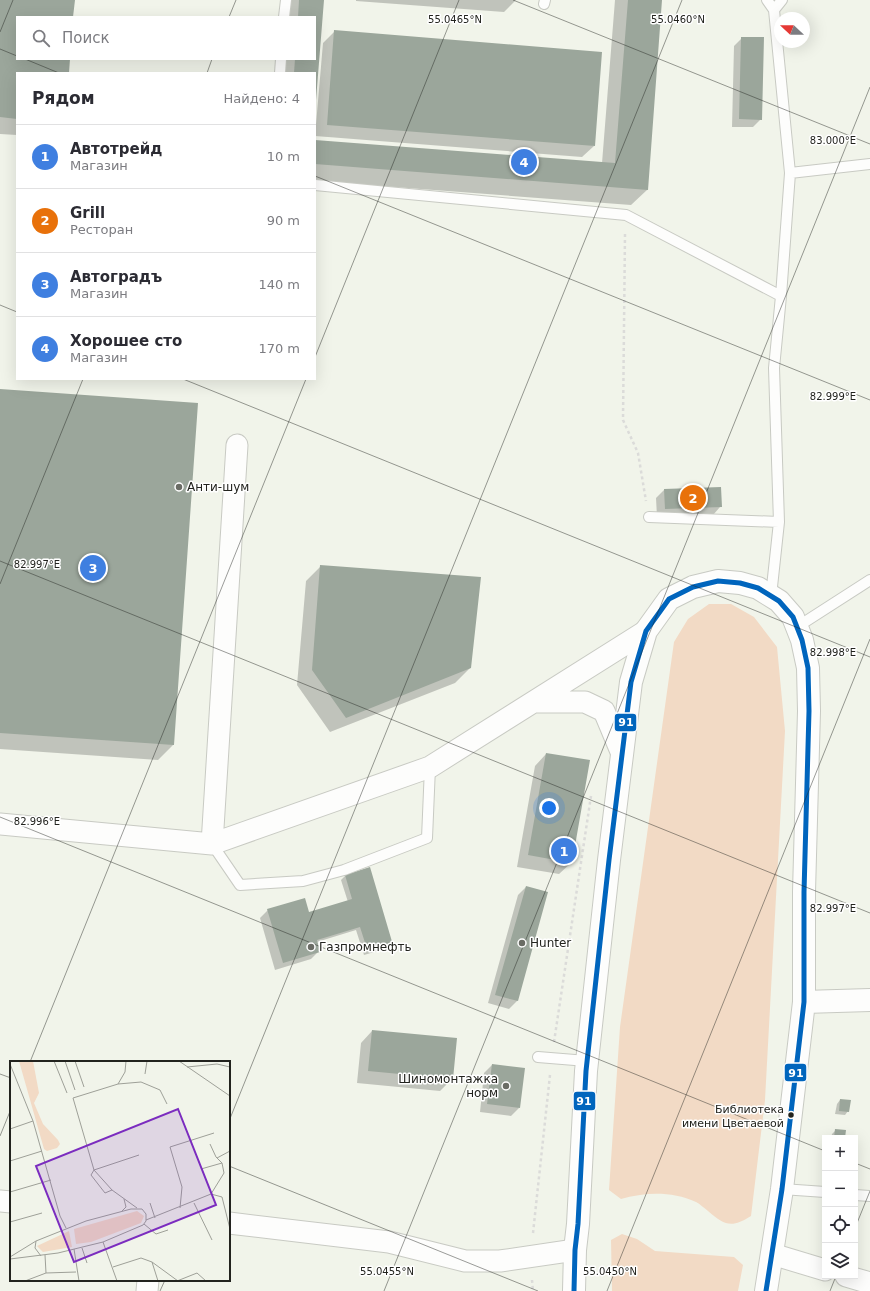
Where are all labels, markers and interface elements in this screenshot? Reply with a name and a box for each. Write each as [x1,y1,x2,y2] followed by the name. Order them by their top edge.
[774,12,810,48] north arrow
[428,14,482,25] text: 55.0465°N
[651,14,705,25] text: 55.0460°N
[16,16,316,60] search box
[30,27,52,49] icon: search
[62,29,110,47] text: Поиск
[32,88,95,108] text: Рядом
[224,91,300,106] text: Найдено: 4
[810,135,856,146] text: 83.000°E
[70,140,162,158] text: Автотрейд
[511,147,537,177] pin: 4
[40,149,50,164] text: 1
[267,149,300,164] text: 10 m
[70,158,128,173] text: Магазин
[70,204,105,222] text: Grill
[40,213,50,228] text: 2
[267,213,300,228] text: 90 m
[70,222,133,237] text: Ресторан
[70,268,162,286] text: Автоградъ
[40,277,50,292] text: 3
[258,277,300,292] text: 140 m
[70,286,128,301] text: Магазин
[70,332,182,350] text: Хорошее сто
[40,341,50,356] text: 4
[258,341,300,356] text: 170 m
[70,350,128,365] text: Магазин
[810,391,856,402] text: 82.999°E
[187,480,249,494] place label: Анти-шум
[174,482,184,492] marker: Анти-шум
[680,483,706,513] pin: 2
[80,553,106,583] pin: 3
[14,559,60,570] text: 82.997°E
[810,647,856,658] text: 82.998°E
[614,713,637,732] line badge: 91
[618,716,634,729] text: 91
[539,798,559,818] your location
[14,816,60,827] text: 82.996°E
[551,836,577,866] pin: 1
[810,903,856,914] text: 82.997°E
[530,936,571,950] place label: Hunter
[517,938,527,948] marker: Hunter
[319,940,411,954] place label: Газпромнефть
[306,942,316,952] marker: Газпромнефть
[10,1061,230,1281] inset map
[784,1063,807,1082] line badge: 91
[788,1067,804,1080] text: 91
[398,1072,498,1100] place label: Шиномонтажка норм
[501,1081,511,1091] marker: Шиномонтажка норм
[573,1091,596,1111] line badge: 91
[576,1095,592,1108] text: 91
[682,1103,784,1130] place label: Библиотека имени Цветаевой
[786,1110,796,1120] marker: Библиотека имени Цветаевой
[822,1135,858,1279] map controls
[822,1135,858,1171] button: +
[822,1171,858,1207] button: −
[822,1207,858,1243] button: locate
[822,1243,858,1279] button: layers
[360,1266,414,1277] text: 55.0455°N
[583,1266,637,1277] text: 55.0450°N

